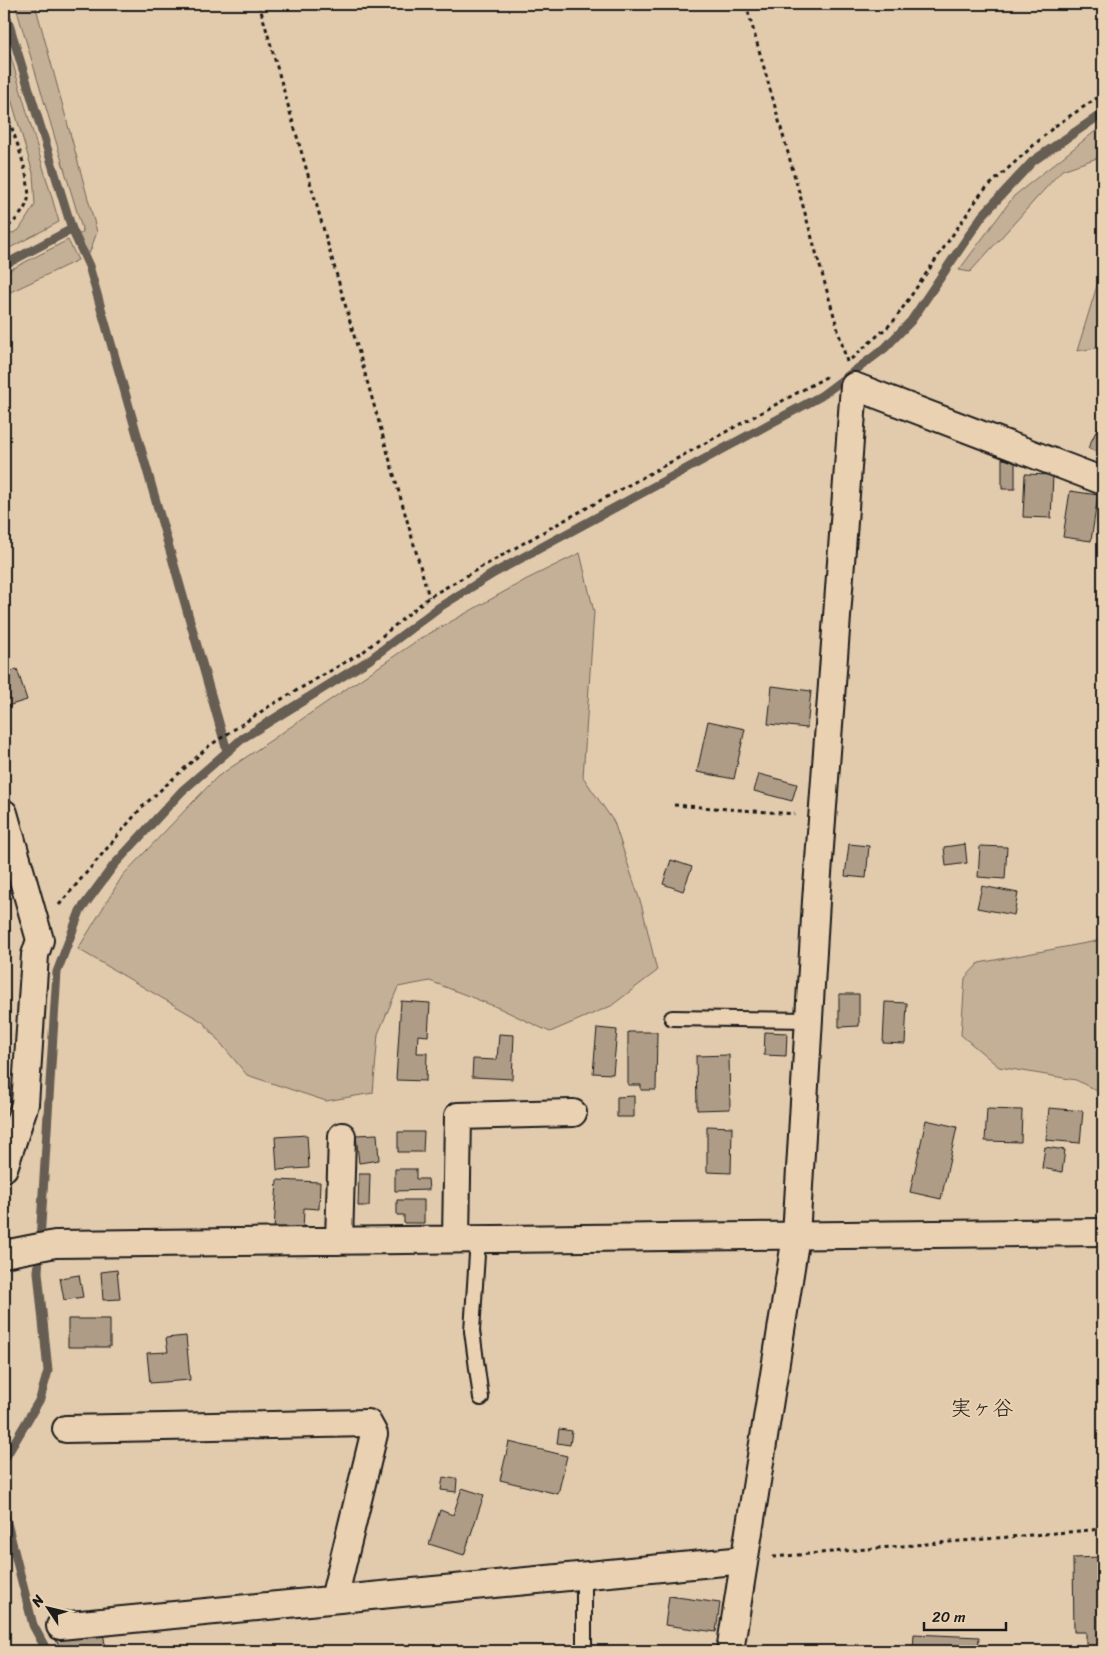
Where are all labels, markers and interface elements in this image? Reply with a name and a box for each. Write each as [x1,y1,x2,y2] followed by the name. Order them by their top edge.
[951,1389,1014,1427] district label: 実ヶ谷
[22,1582,72,1632] north arrow
[24,1589,51,1613] text: N
[924,1600,1007,1632] scale bar
[932,1604,966,1630] text: 20 m

